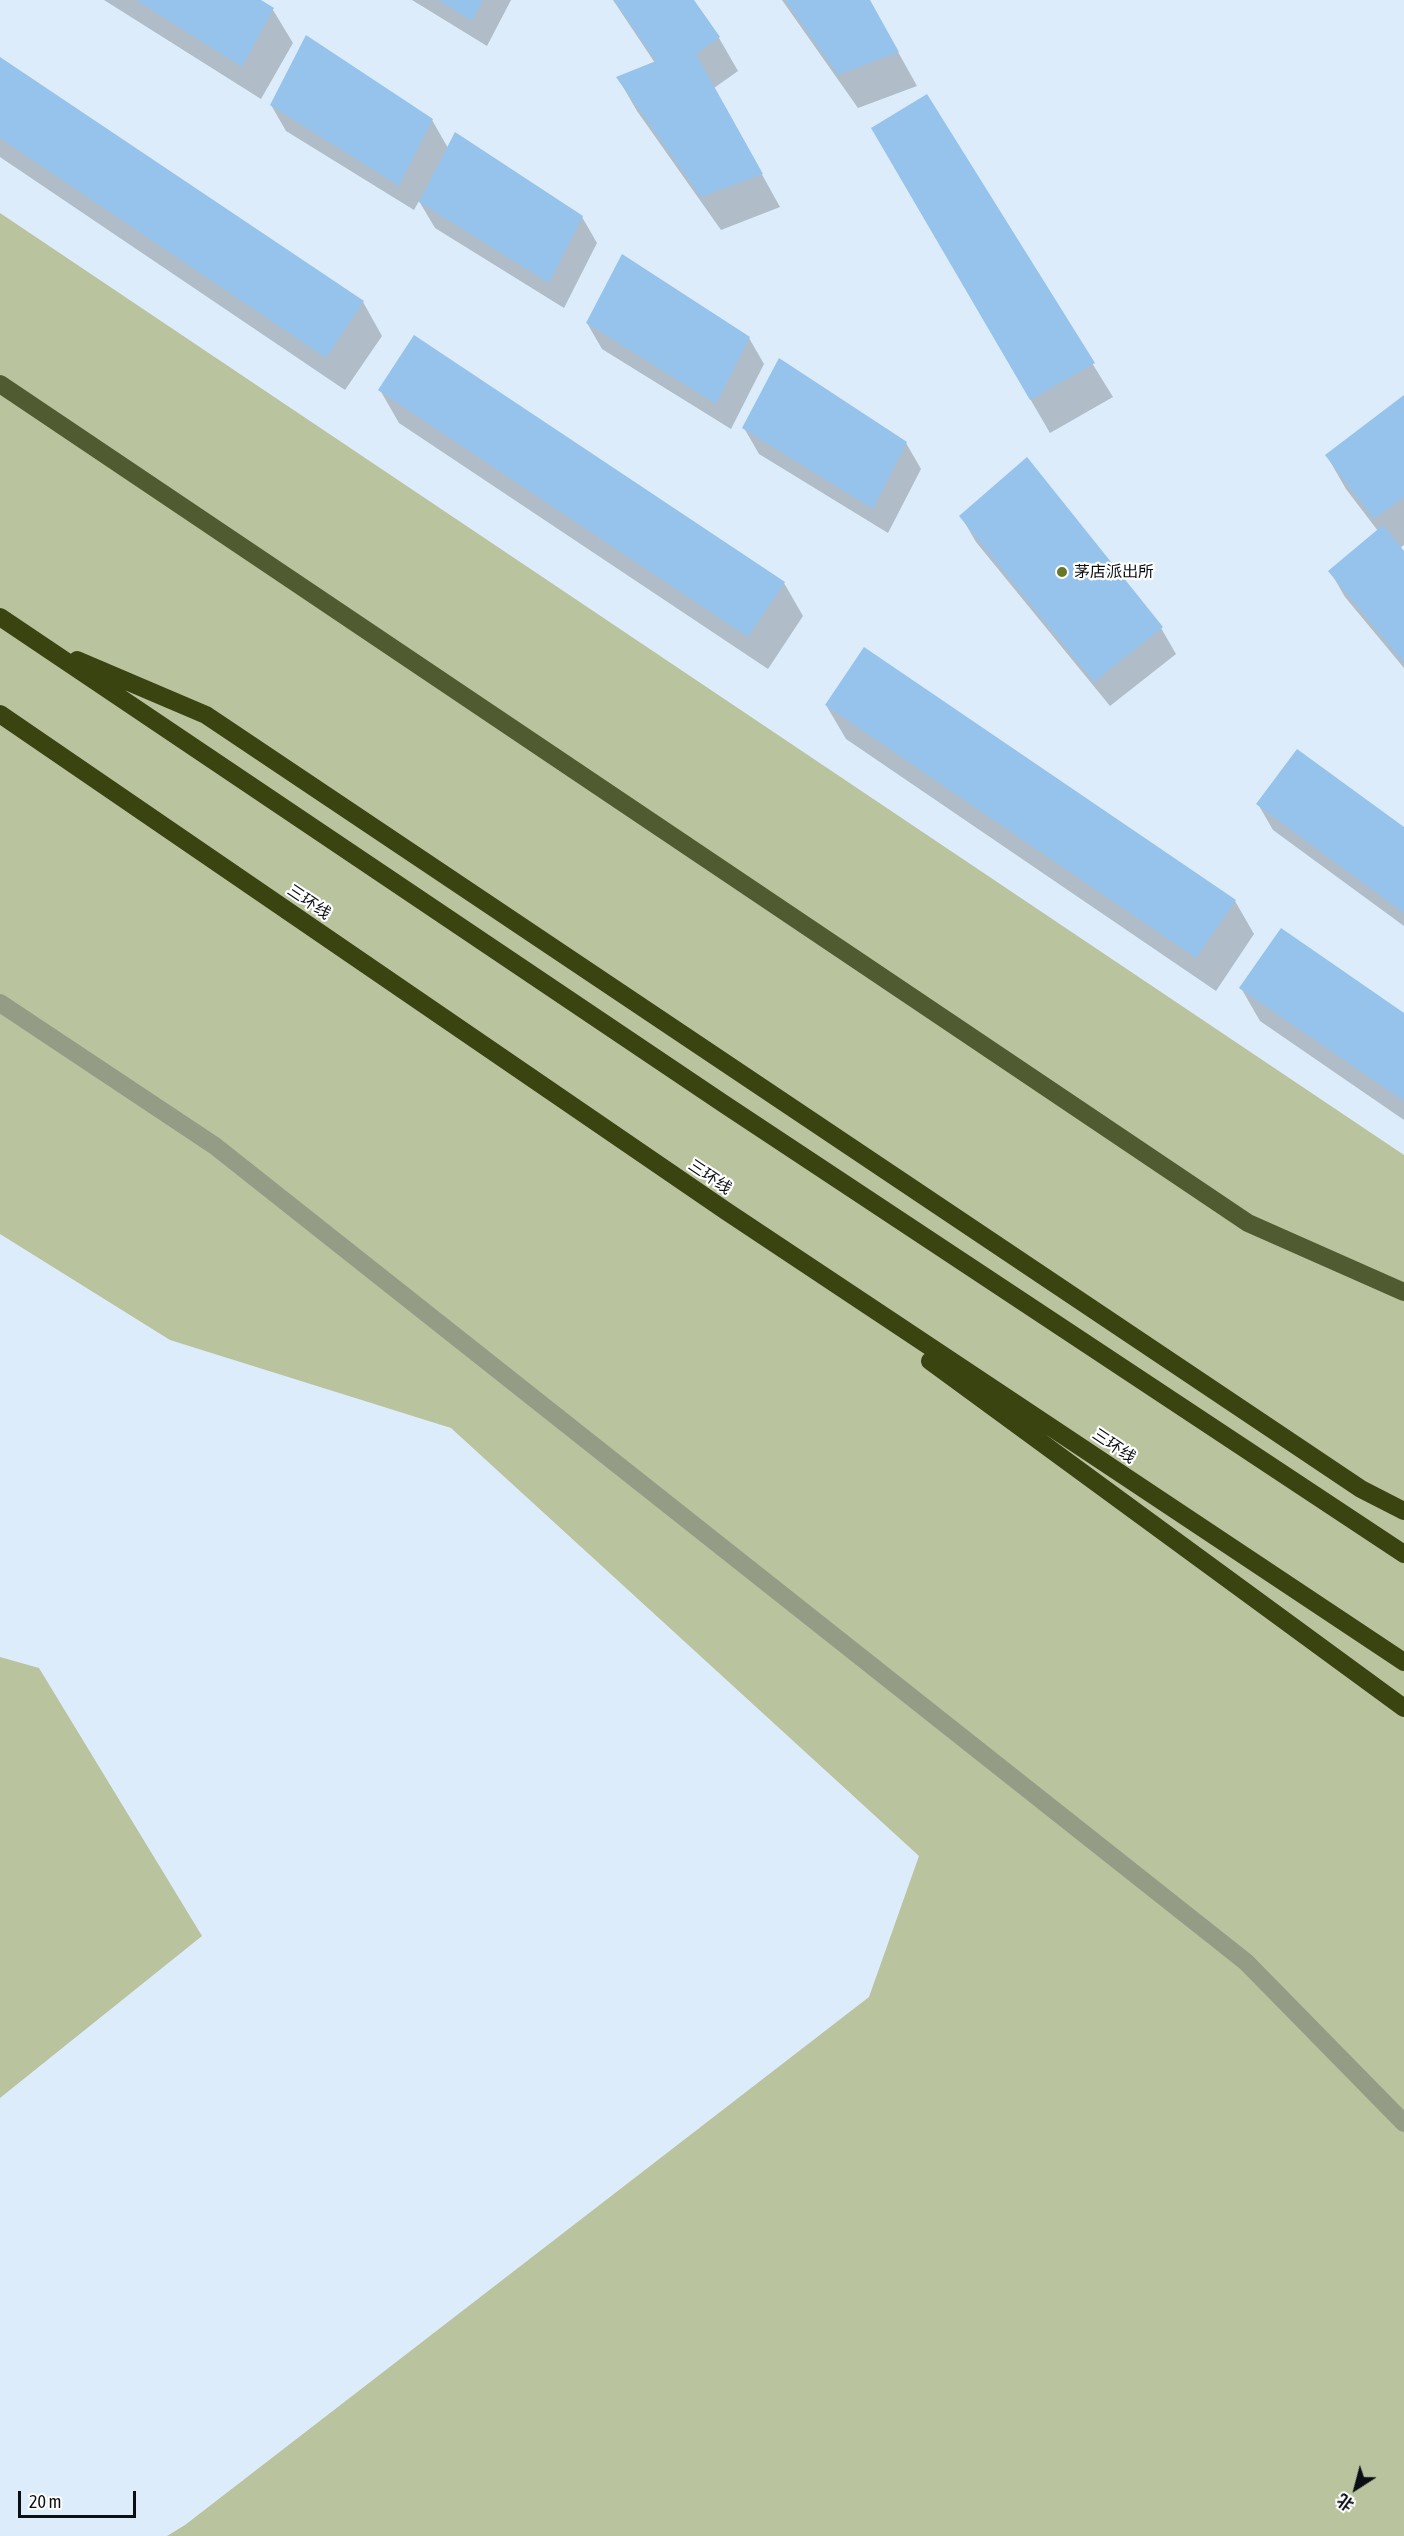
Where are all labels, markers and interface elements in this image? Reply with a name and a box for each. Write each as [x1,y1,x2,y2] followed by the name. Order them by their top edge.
[1074,562,1154,582] place label: 茅店派出所
[1055,565,1069,579] marker: 茅店派出所
[284,881,334,923] street label: 三环线
[685,1156,735,1198] street label: 三环线
[1089,1425,1139,1467] street label: 三环线
[1326,2458,1386,2518] north arrow
[21,2479,140,2517] scale bar
[29,2491,61,2512] text: 20 m
[1334,2491,1357,2515] text: 北

